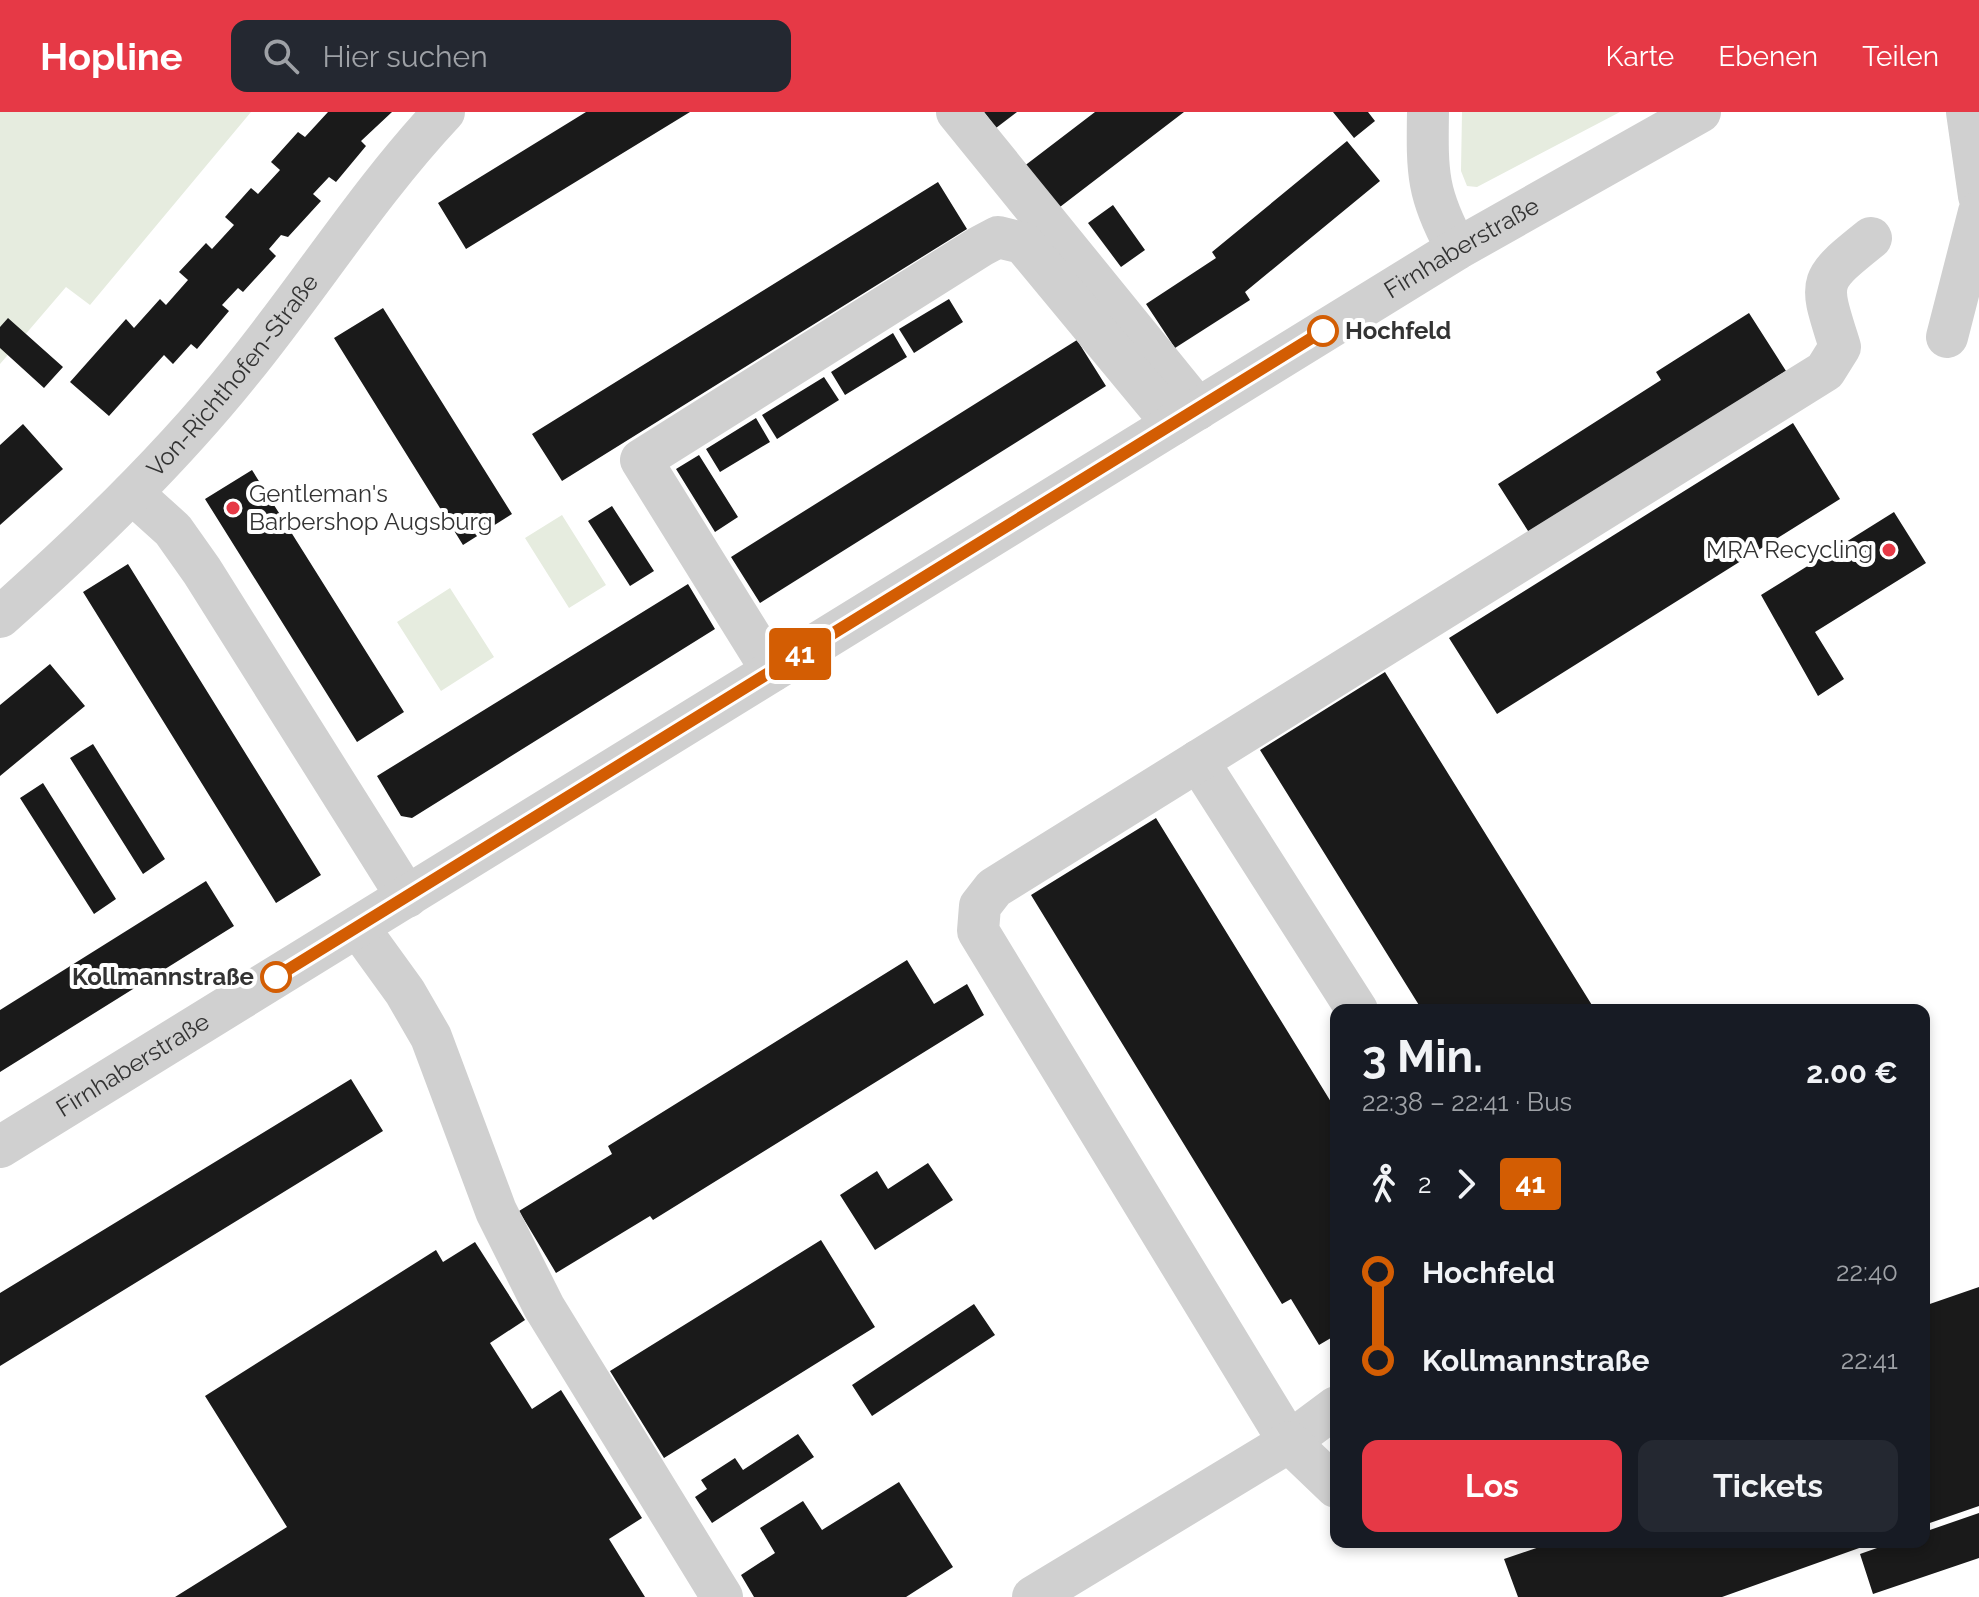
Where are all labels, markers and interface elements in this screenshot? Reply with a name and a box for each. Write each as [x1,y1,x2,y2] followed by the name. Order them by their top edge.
[231,20,791,92] search box
[40,34,183,79] text: Hopline
[259,34,303,78] icon: search
[323,39,488,74] text: Hier suchen
[1606,40,1674,73] text: Karte
[1718,40,1818,73] text: Ebenen
[1862,40,1939,73] text: Teilen
[1379,191,1544,304] street label: Firnhaberstraße
[140,268,324,483] street label: Von-Richthofen-Straße
[1308,316,1338,346] marker: Hochfeld
[1345,316,1451,345] place label: Hochfeld
[249,479,492,536] place label: Gentleman's Barbershop Augsburg
[224,499,242,517] marker: Gentleman's Barbershop Augsburg
[1706,535,1873,564] place label: MRA Recycling
[1880,541,1898,559] marker: MRA Recycling
[764,628,836,680] line badge: 41
[785,637,815,670] text: 41
[72,962,254,991] place label: Kollmannstraße
[261,962,291,992] marker: Kollmannstraße
[51,1007,215,1123] street label: Firnhaberstraße
[1362,1031,1483,1082] text: 3 Min.
[1806,1055,1898,1090] text: 2.00 €
[1362,1087,1572,1117] text: 22:38 – 22:41 · Bus
[1362,1162,1406,1206] icon: walk
[1444,1162,1488,1206] icon: forward
[1516,1167,1545,1200] text: 41
[1418,1169,1432,1199] text: 2
[1422,1255,1555,1290] text: Hochfeld
[1836,1257,1898,1287] text: 22:40
[1422,1343,1649,1378] text: Kollmannstraße
[1841,1345,1898,1375] text: 22:41
[1362,1440,1622,1532] button: Los
[1638,1440,1898,1532] button: Tickets

